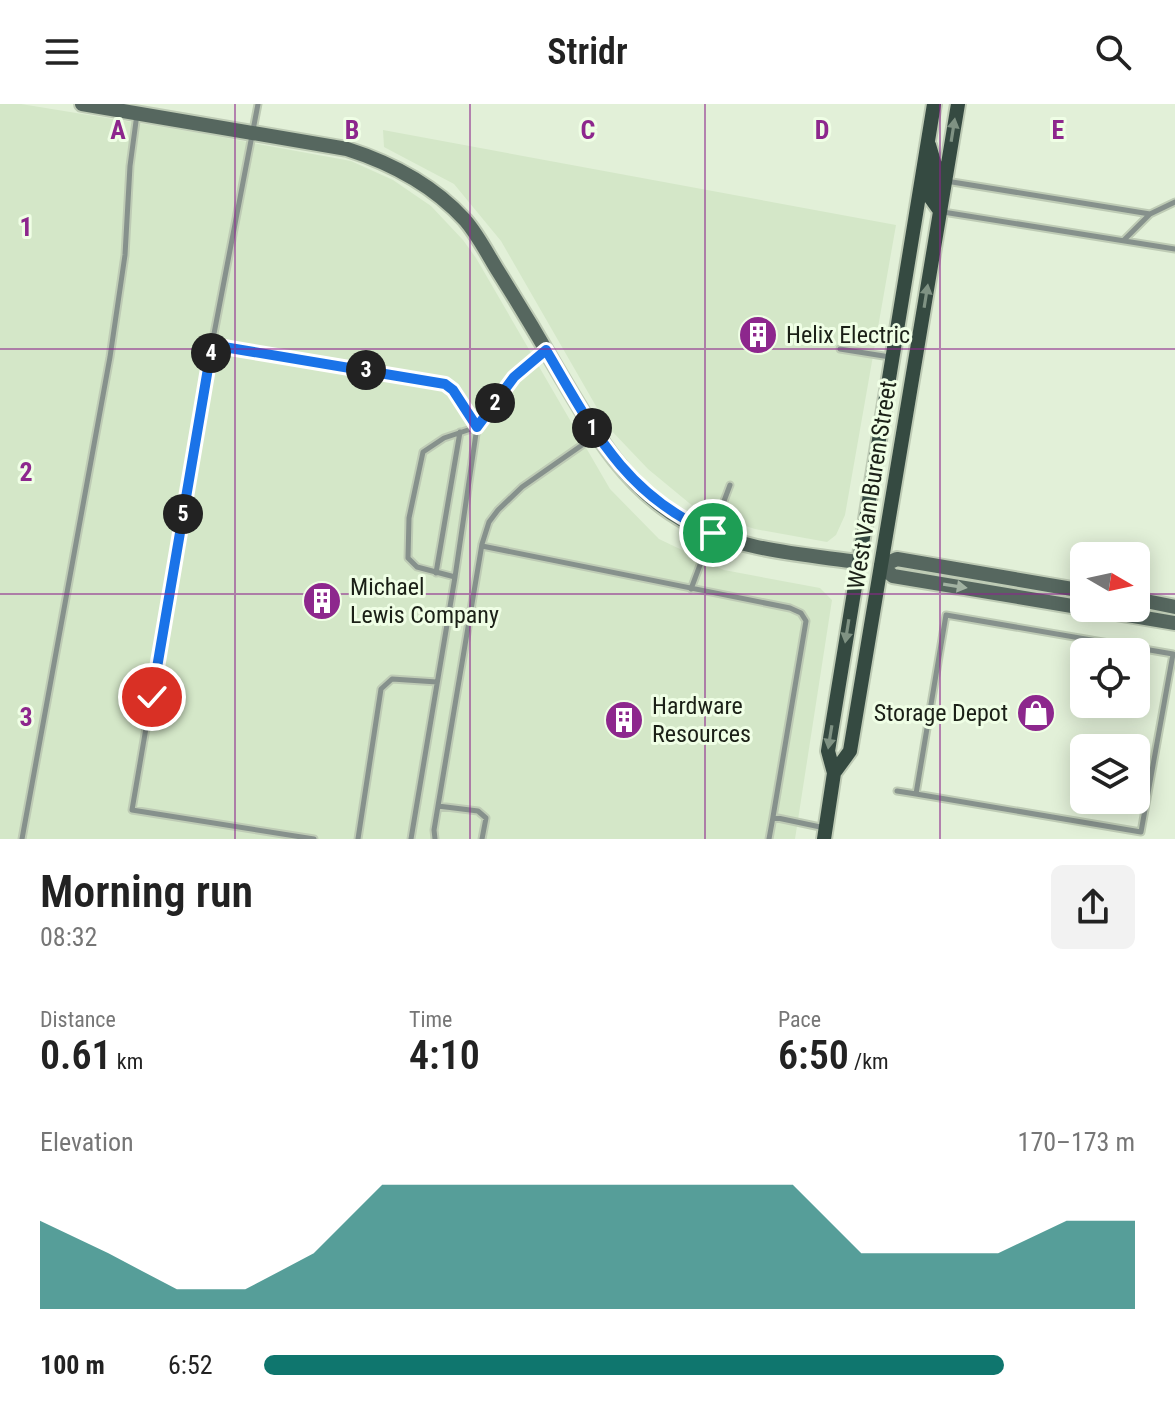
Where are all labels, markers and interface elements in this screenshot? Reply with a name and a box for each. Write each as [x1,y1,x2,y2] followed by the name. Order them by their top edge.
[40,30,84,74] icon: menu
[1091,30,1135,74] icon: search
[547,31,628,73] text: Stridr
[110,115,126,145] text: A
[345,115,359,145] text: B
[581,115,596,145] text: C
[815,115,829,145] text: D
[1052,115,1065,145] text: E
[948,117,960,142] one-way arrow
[19,212,33,242] text: 1
[920,283,932,308] one-way arrow
[737,314,779,356] building icon: Helix Electric
[786,321,910,349] place label: Helix Electric
[191,333,231,373] pin: 4
[205,340,217,365] text: 4
[346,350,386,390] pin: 3
[360,357,372,382] text: 3
[842,379,902,591] street label: West Van Buren Street
[475,383,515,423] pin: 2
[489,390,501,415] text: 2
[572,408,612,448] pin: 1
[586,415,598,440] text: 1
[19,457,33,487] text: 2
[163,494,203,534] pin: 5
[679,499,747,567] pin
[177,501,189,526] text: 5
[691,511,735,555] icon: arrive
[1070,542,1150,622] north arrow
[1070,542,1150,814] map controls
[350,573,499,629] place label: Michael Lewis Company
[301,580,343,622] building icon: Michael Lewis Company
[942,580,967,593] one-way arrow
[840,619,853,644] one-way arrow
[1070,638,1150,718] button: locate
[118,663,186,731] pin
[130,675,174,719] icon: check
[652,692,751,748] place label: Hardware Resources
[1015,692,1057,734] shop icon: Storage Depot
[603,699,645,741] building icon: Hardware Resources
[874,699,1008,727] place label: Storage Depot
[19,702,33,732] text: 3
[823,725,836,750] one-way arrow
[1070,734,1150,814] button: layers
[1051,865,1135,949] button: share
[40,866,253,918] text: Morning run
[40,922,97,952] text: 08:32
[40,1007,116,1032] text: Distance
[409,1007,452,1032] text: Time
[778,1007,821,1032] text: Pace
[40,1032,112,1079] text: 0.61
[409,1032,480,1079] text: 4:10
[778,1032,849,1079] text: 6:50
[112,1049,143,1074] text: km
[849,1049,889,1074] text: /km
[40,1127,134,1157] text: Elevation
[1018,1127,1135,1157] text: 170–173 m
[40,1350,105,1380] text: 100 m
[168,1350,213,1380] text: 6:52

